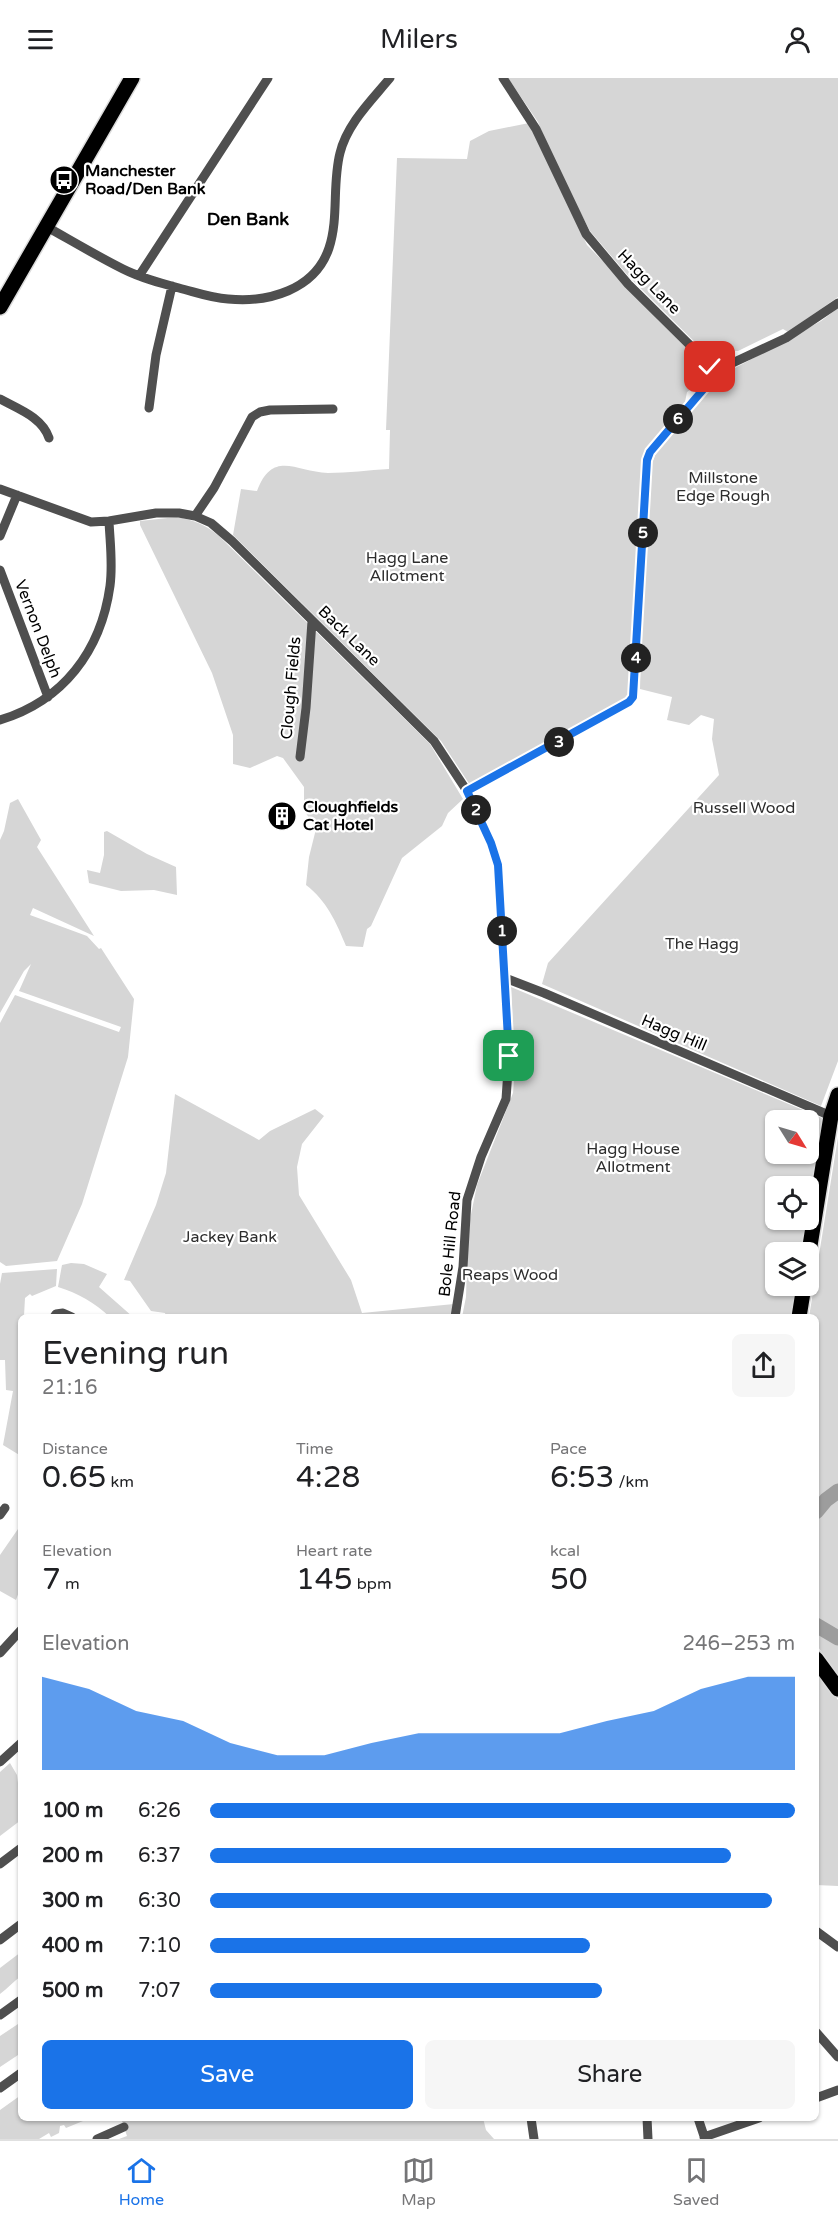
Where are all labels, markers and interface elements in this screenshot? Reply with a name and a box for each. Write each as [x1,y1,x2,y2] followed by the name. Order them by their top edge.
[24,23,57,56] icon: menu
[380,23,458,56] text: Milers
[781,23,814,56] icon: person
[85,161,206,199] place label: Manchester Road/Den Bank
[48,164,80,196] bus stop icon: Manchester Road/Den Bank
[207,208,289,230] district label: Den Bank
[613,245,685,319] street label: Hagg Lane
[684,341,735,392] pin
[693,350,726,383] icon: check
[663,404,693,434] pin: 6
[673,409,683,429] text: 6
[676,468,770,506] park label: Millstone Edge Rough
[628,518,658,548] pin: 5
[638,523,648,543] text: 5
[366,548,448,586] park label: Hagg Lane Allotment
[10,577,66,681] street label: Vernon Delph
[314,602,384,670] street label: Back Lane
[277,636,305,740] street label: Clough Fields
[621,643,651,673] pin: 4
[631,648,641,668] text: 4
[544,727,574,757] pin: 3
[554,732,564,752] text: 3
[461,795,491,825] pin: 2
[303,797,399,835] place label: Cloughfields Cat Hotel
[693,798,795,818] park label: Russell Wood
[266,800,298,832] building icon: Cloughfields Cat Hotel
[471,800,481,820] text: 2
[487,916,517,946] pin: 1
[497,921,507,941] text: 1
[665,934,739,954] park label: The Hagg
[638,1010,710,1056] street label: Hagg Hill
[483,1030,534,1081] pin
[492,1039,525,1072] icon: arrive
[765,1110,819,1164] north arrow
[765,1110,819,1296] map controls
[586,1139,680,1177] park label: Hagg House Allotment
[765,1176,819,1230] button: locate
[435,1190,465,1298] street label: Bole Hill Road
[183,1227,277,1247] park label: Jackey Bank
[765,1242,819,1296] button: layers
[462,1265,558,1285] park label: Reaps Wood
[42,1334,229,1373] text: Evening run
[732,1334,795,1397] button: share
[42,1376,97,1400] text: 21:16
[42,1439,108,1459] text: Distance
[296,1439,333,1459] text: Time
[550,1439,587,1459] text: Pace
[42,1459,106,1496] text: 0.65
[296,1459,360,1496] text: 4:28
[550,1459,614,1496] text: 6:53
[106,1472,134,1492] text: km
[614,1472,649,1492] text: /km
[42,1541,112,1561] text: Elevation
[296,1541,372,1561] text: Heart rate
[550,1541,580,1561] text: kcal
[42,1561,61,1598] text: 7
[296,1561,353,1598] text: 145
[550,1561,588,1598] text: 50
[61,1574,80,1594] text: m
[353,1574,392,1594] text: bpm
[42,1632,129,1656] text: Elevation
[682,1632,795,1656] text: 246–253 m
[42,1799,103,1823] text: 100 m
[138,1799,181,1823] text: 6:26
[42,1844,103,1868] text: 200 m
[138,1844,181,1868] text: 6:37
[42,1889,103,1913] text: 300 m
[138,1889,181,1913] text: 6:30
[42,1934,103,1958] text: 400 m
[138,1934,181,1958] text: 7:10
[42,1979,103,2003] text: 500 m
[138,1979,181,2003] text: 7:07
[42,2040,413,2109] button: Save
[425,2040,795,2109] button: Share
[119,2154,164,2210] tab: Home
[401,2154,436,2210] tab: Map
[673,2154,719,2210] tab: Saved

